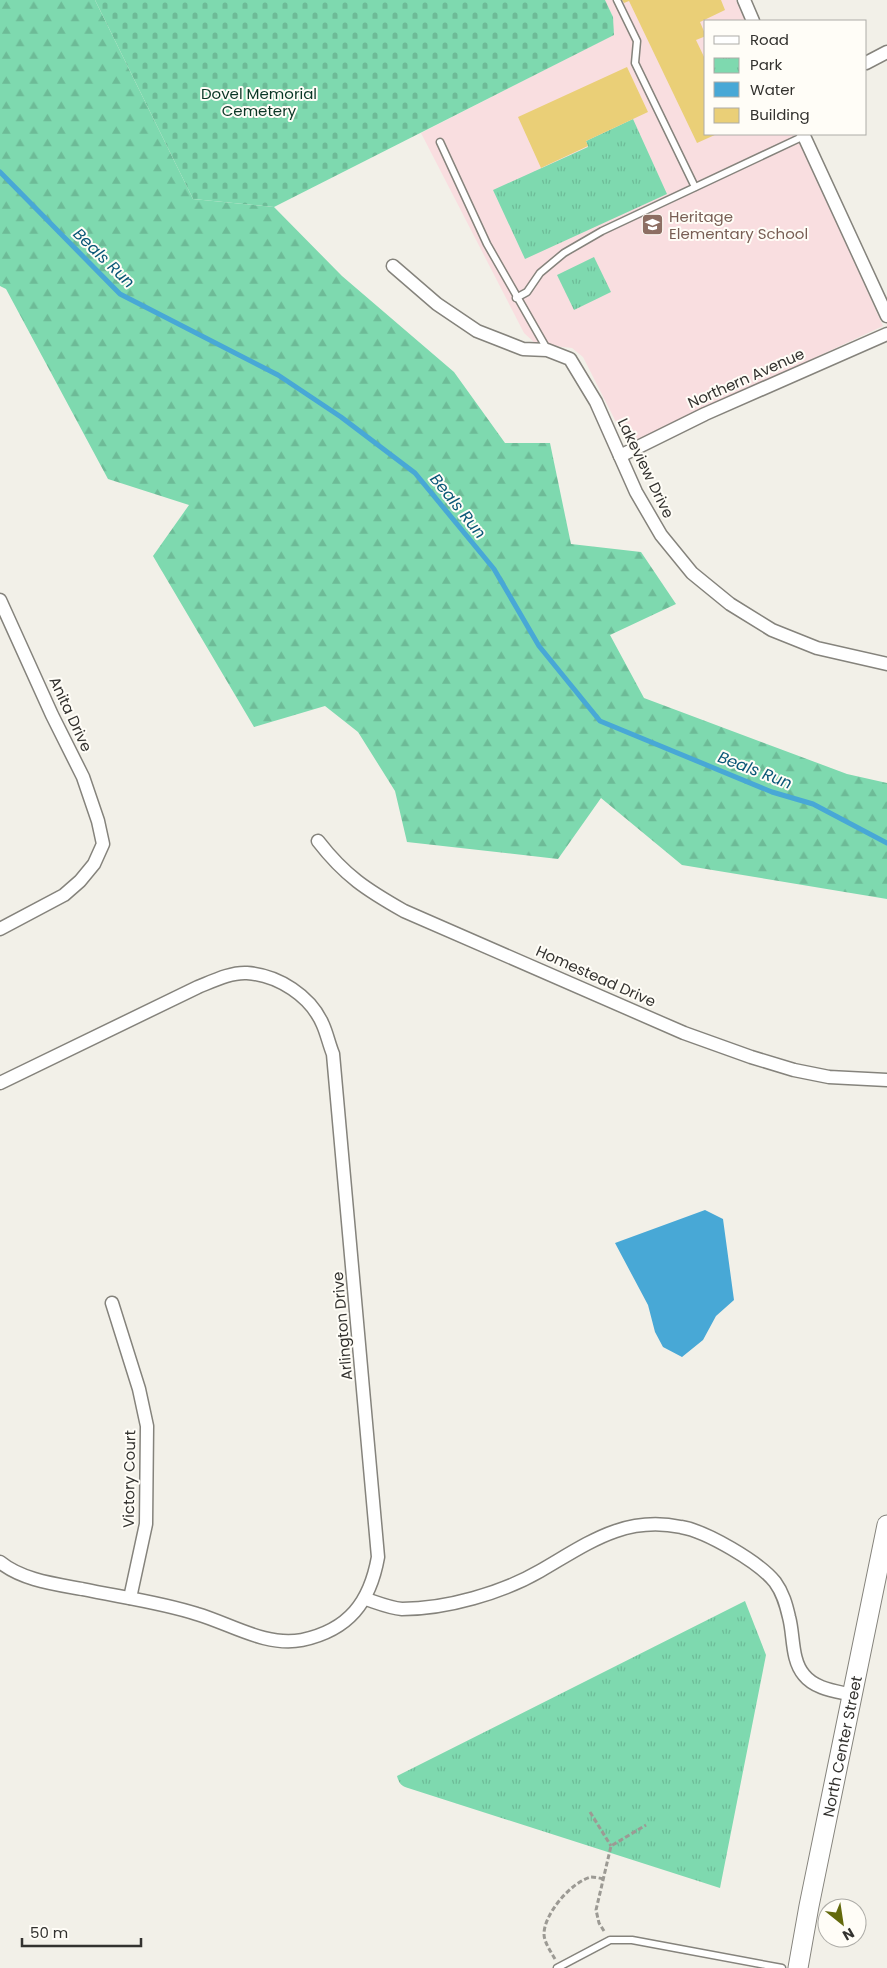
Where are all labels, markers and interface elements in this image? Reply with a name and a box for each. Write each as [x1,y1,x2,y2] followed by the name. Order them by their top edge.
[704,20,867,135] legend
[750,29,789,50] text: Road
[750,54,782,75] text: Park
[750,79,796,100] text: Water
[201,83,317,121] park label: Dovel Memorial Cemetery
[750,104,810,125] text: Building
[669,206,808,244] place label: Heritage Elementary School
[641,213,665,237] school or university icon: Heritage Elementary School
[68,223,140,293] water label: Beals Run
[684,343,808,413] street label: Northern Avenue
[613,414,679,522] street label: Lakeview Drive
[425,469,491,543] water label: Beals Run
[44,673,98,755] street label: Anita Drive
[715,745,795,795] water label: Beals Run
[533,940,659,1012] street label: Homestead Drive
[327,1271,357,1381] street label: Arlington Drive
[118,1430,140,1528] street label: Victory Court
[817,1674,866,1819] street label: North Center Street
[817,1898,867,1948] north arrow
[22,1916,141,1948] scale bar
[30,1922,68,1943] text: 50 m
[839,1923,858,1946] text: N

